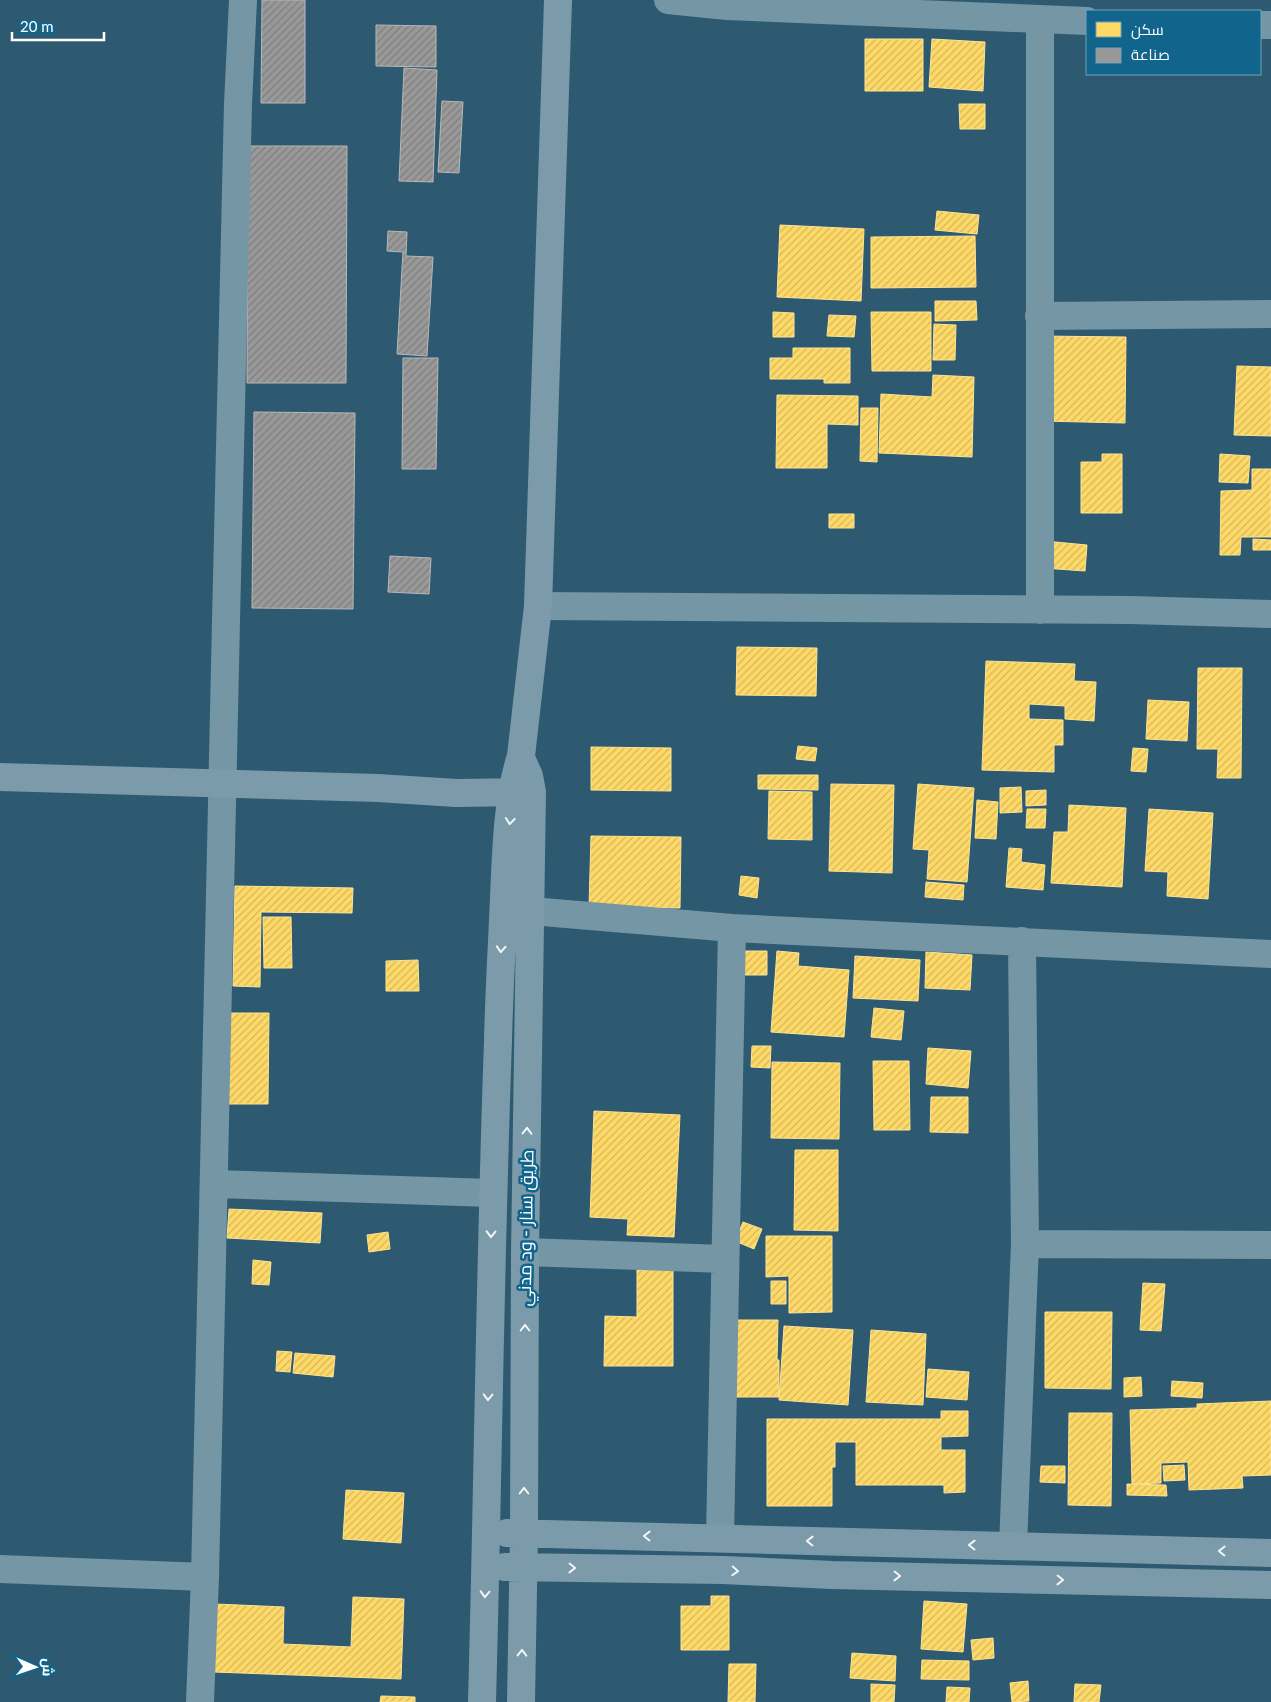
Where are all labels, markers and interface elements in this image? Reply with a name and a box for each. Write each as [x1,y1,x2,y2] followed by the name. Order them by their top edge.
[12,10,105,42] scale bar
[1086,10,1261,75] legend
[20,17,54,35] text: 20 m
[1131,20,1164,40] text: سكن
[1131,45,1170,63] text: صناعة
[505,817,516,825] one-way arrow
[496,946,507,954] one-way arrow
[522,1127,533,1135] one-way arrow
[513,1149,541,1307] street label: طريق سنار - ود مدني
[486,1231,496,1239] one-way arrow
[520,1324,530,1332] one-way arrow
[483,1394,493,1401] one-way arrow
[519,1487,529,1494] one-way arrow
[643,1531,651,1541] one-way arrow
[806,1535,814,1546] one-way arrow
[968,1540,976,1550] one-way arrow
[1218,1546,1226,1557] one-way arrow
[569,1563,577,1573] one-way arrow
[731,1565,739,1576] one-way arrow
[893,1571,901,1582] one-way arrow
[1056,1574,1064,1585] one-way arrow
[480,1590,490,1598] one-way arrow
[10,1642,60,1692] north arrow
[517,1649,527,1657] one-way arrow
[39,1658,57,1677] text: ش

